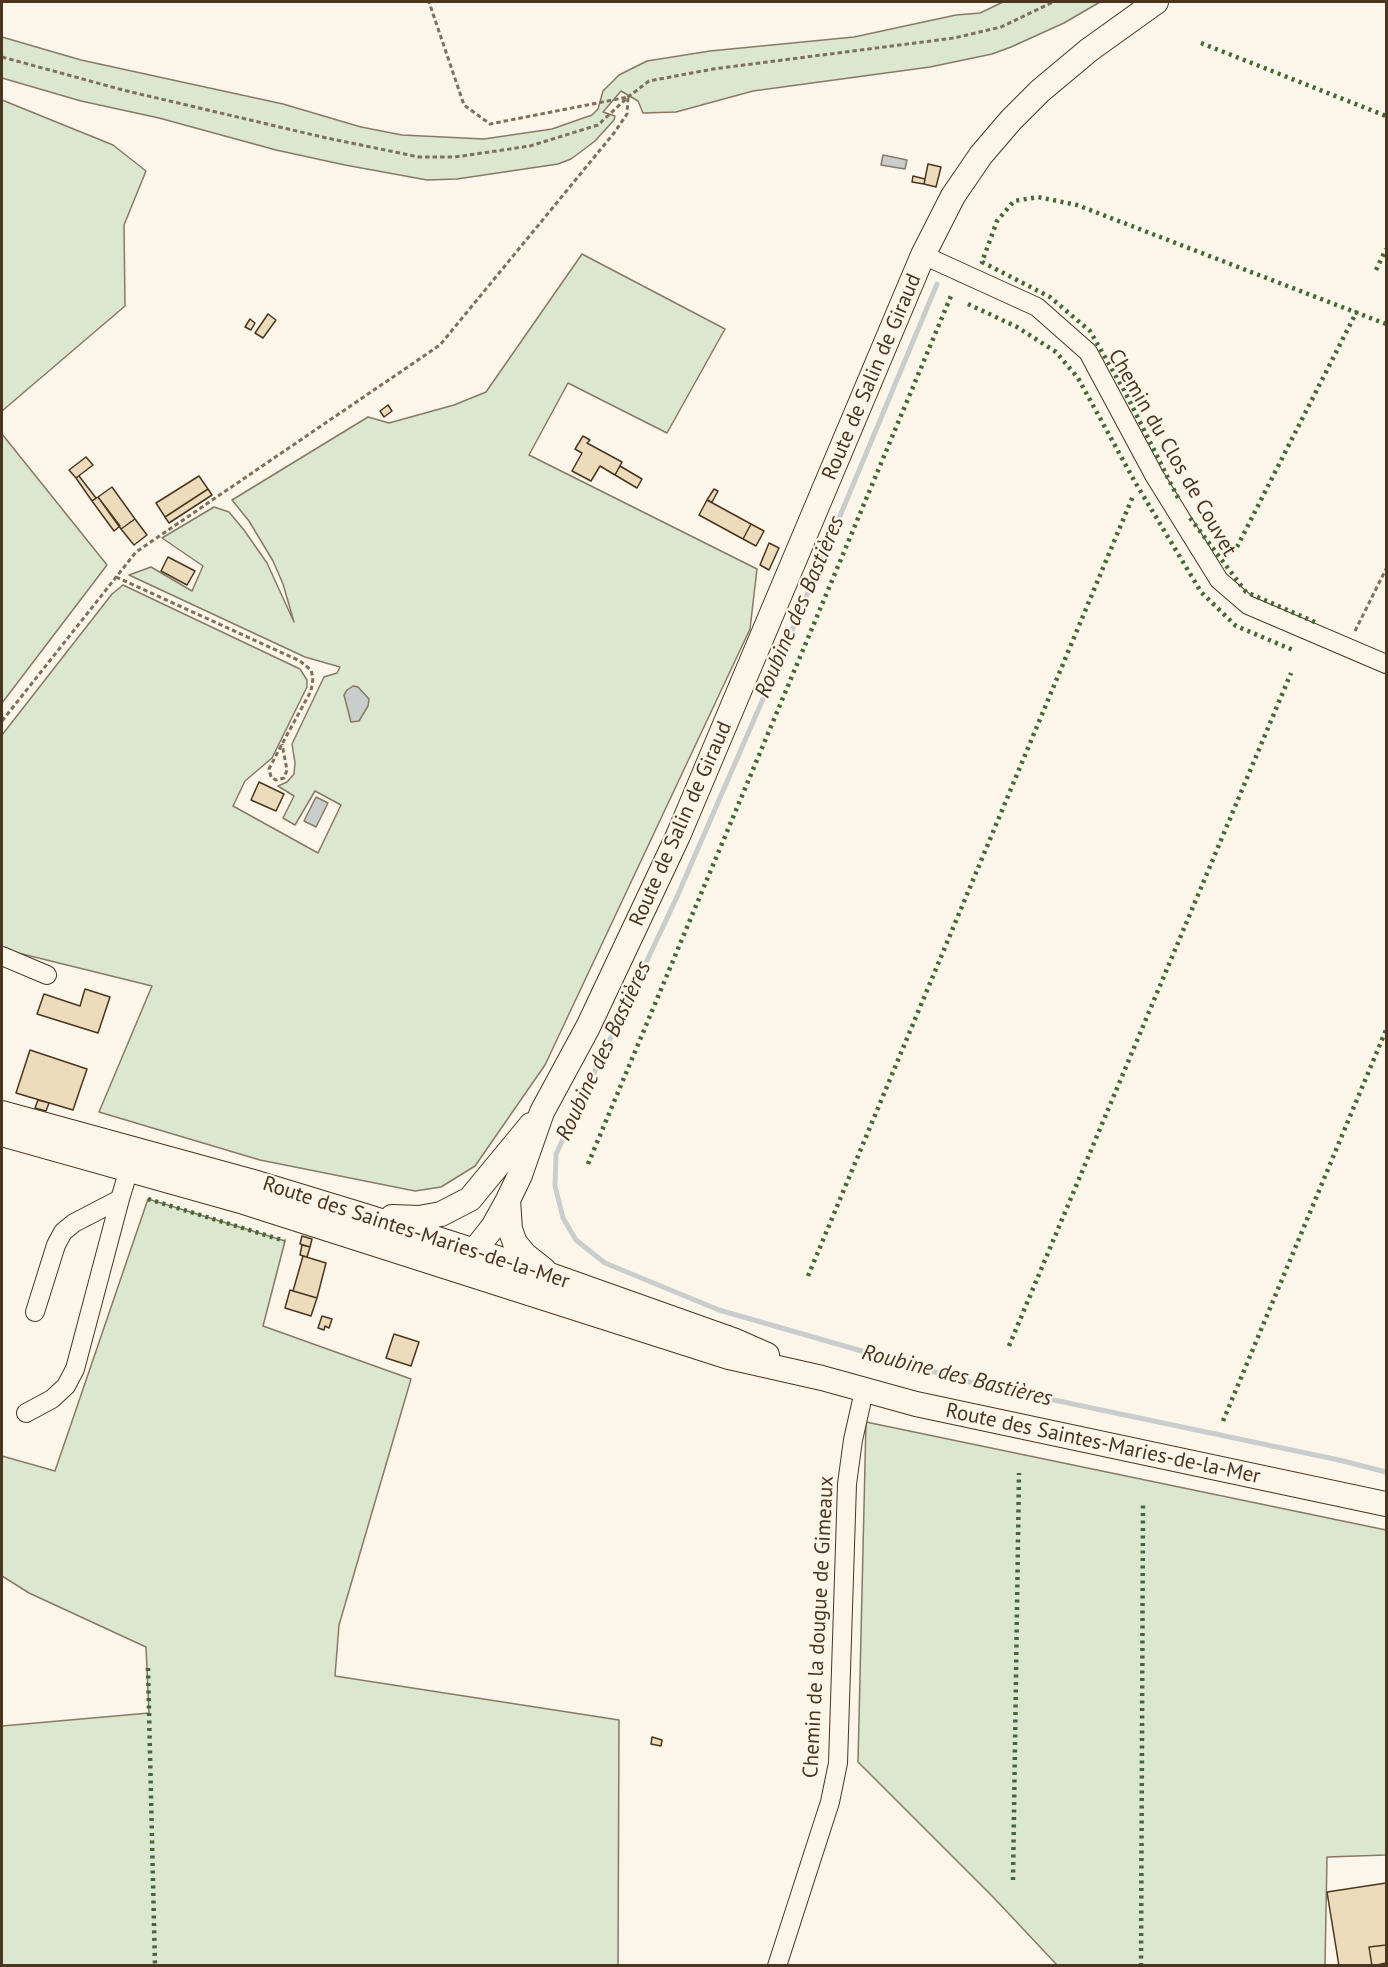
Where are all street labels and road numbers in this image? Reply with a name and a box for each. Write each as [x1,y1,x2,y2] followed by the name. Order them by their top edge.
[817,270,927,484] street label: Route de Salin de Giraud
[1102,345,1242,561] street label: Chemin du Clos de Couvet
[624,718,738,930] street label: Route de Salin de Giraud
[259,1171,573,1295] street label: Route des Saintes-Maries-de-la-Mer
[943,1398,1263,1490] street label: Route des Saintes-Maries-de-la-Mer
[798,1475,840,1779] street label: Chemin de la dougue de Gimeaux

